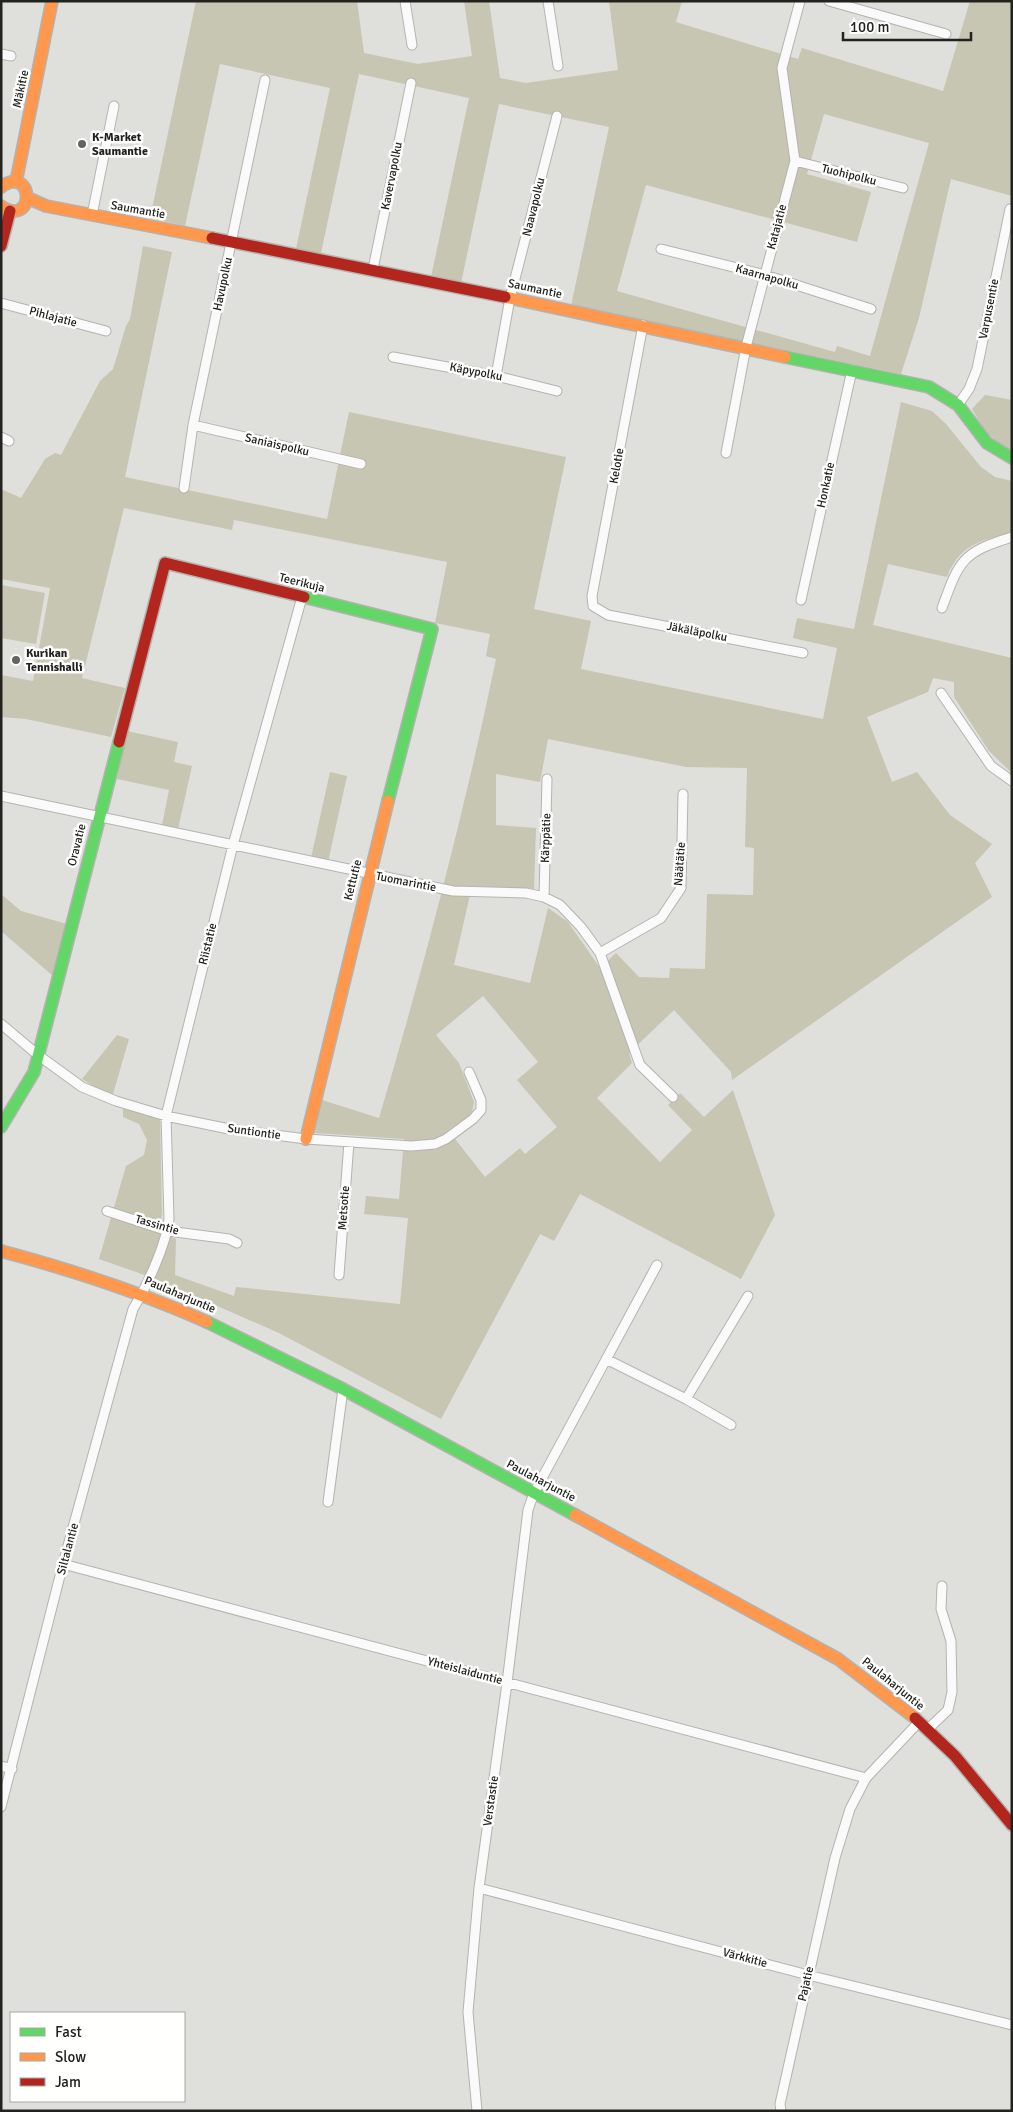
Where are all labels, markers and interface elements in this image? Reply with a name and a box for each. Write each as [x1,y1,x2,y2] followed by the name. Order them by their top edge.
[843,10,970,42] scale bar
[850,18,890,36] text: 100 m
[10,69,32,109] street label: Mäkitie
[92,130,148,159] place label: K-Market Saumantie
[76,138,88,150] marker: K-Market Saumantie
[378,141,406,211] street label: Kavervapolku
[820,161,878,189] street label: Tuohipolku
[519,176,549,238] street label: Naavapolku
[110,198,166,222] street label: Saumantie
[764,203,790,251] street label: Katajatie
[210,256,236,312] street label: Havupolku
[734,261,800,293] street label: Kaarnapolku
[507,276,563,302] street label: Saumantie
[976,278,1002,340] street label: Varpusentie
[27,303,79,331] street label: Pihlajatie
[448,360,504,384] street label: Käpypolku
[243,430,311,460] street label: Saniaispolku
[606,447,628,485] street label: Kelotie
[814,461,838,509] street label: Honkatie
[278,570,326,596] street label: Teerikuja
[665,619,729,645] street label: Jäkäläpolku
[26,646,83,675] place label: Kurikan Tennishalli
[10,654,22,666] marker: Kurikan Tennishalli
[538,813,554,863] street label: Kärppätie
[65,822,89,868] street label: Oravatie
[671,842,689,886] street label: Näätätie
[341,858,365,902] street label: Kettutie
[374,869,438,895] street label: Tuomarintie
[196,921,220,967] street label: Riistatie
[226,1121,282,1143] street label: Suntiontie
[335,1185,353,1231] street label: Metsotie
[133,1212,181,1238] street label: Tassintie
[142,1273,218,1317] street label: Paulaharjuntie
[504,1457,578,1505] street label: Paulaharjuntie
[54,1521,82,1577] street label: Siltalantie
[426,1654,504,1688] street label: Yhteislaiduntie
[859,1654,927,1714] street label: Paulaharjuntie
[480,1775,502,1827] street label: Verstastie
[721,1945,769,1971] street label: Värkkitie
[795,1965,817,2003] street label: Pajatie
[10,2012,185,2102] legend
[55,2023,82,2041] text: Fast
[55,2048,86,2066] text: Slow
[55,2073,81,2091] text: Jam

